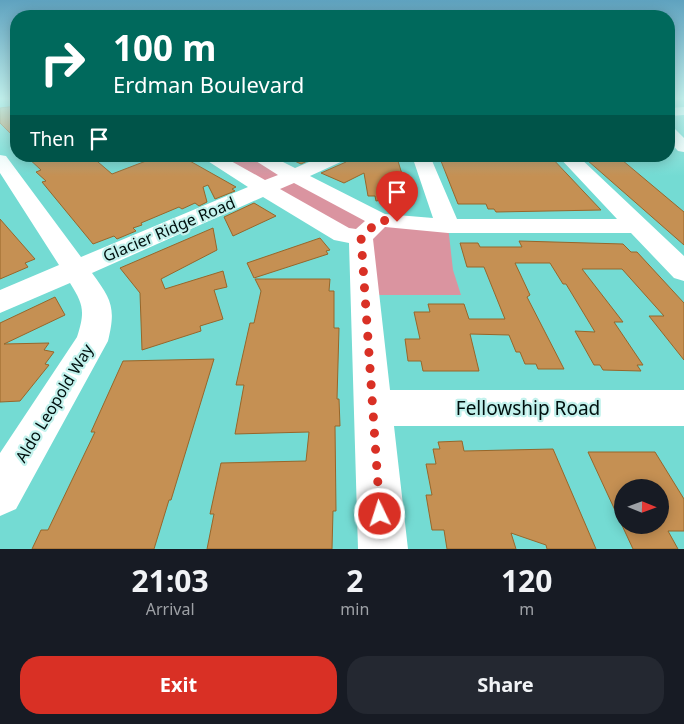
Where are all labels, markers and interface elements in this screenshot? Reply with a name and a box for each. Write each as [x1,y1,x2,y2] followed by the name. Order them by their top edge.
[113,24,216,71] text: 100 m
[30,30,95,95] icon: right
[113,69,304,99] text: Erdman Boulevard
[85,125,113,153] icon: arrive
[30,126,75,152] text: Then
[376,171,418,222] pin
[383,178,411,206] icon: arrive
[99,191,239,267] street label: Glacier Ridge Road
[10,339,98,466] street label: Aldo Leopold Way
[456,395,600,421] street label: Fellowship Road
[614,479,669,534] north arrow
[614,479,669,534] map controls
[353,487,405,539] position arrow
[132,560,209,601] text: 21:03
[346,560,363,601] text: 2
[501,560,552,601] text: 120
[146,598,195,620] text: Arrival
[340,598,369,620] text: min
[519,598,534,620] text: m
[20,656,337,714] button: Exit
[347,656,664,714] button: Share

